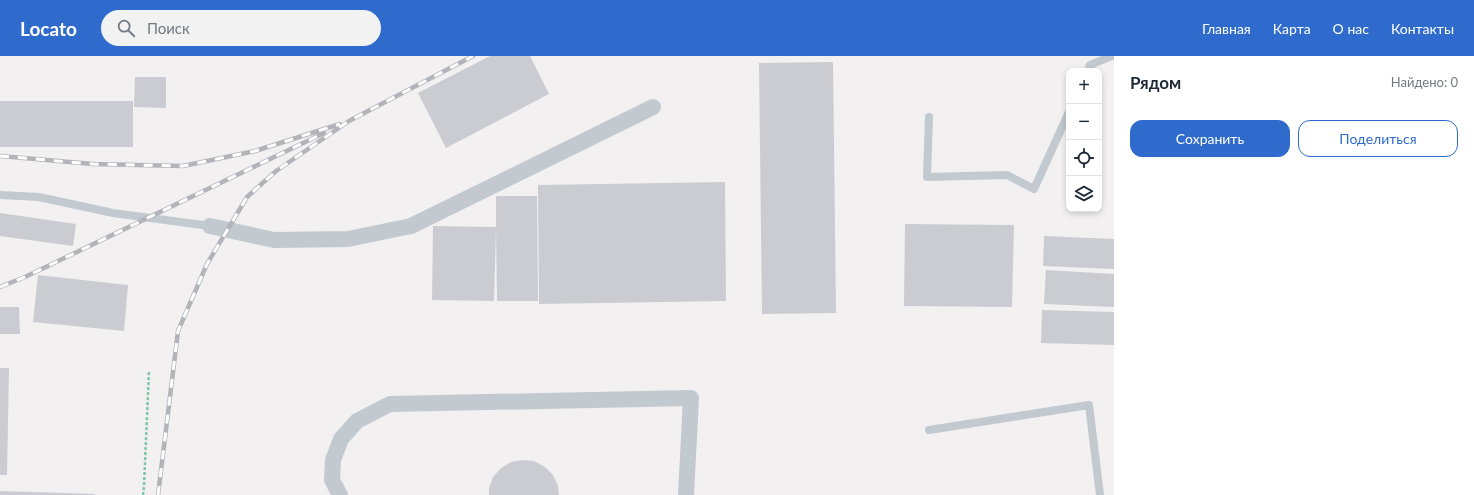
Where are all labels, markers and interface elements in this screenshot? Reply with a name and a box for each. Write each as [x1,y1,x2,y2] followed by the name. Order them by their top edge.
[101,10,381,46] search box
[20,17,77,40] text: Locato
[115,17,137,39] icon: search
[147,19,190,37] text: Поиск
[1202,20,1251,37] text: Главная
[1273,20,1311,37] text: Карта
[1333,20,1369,37] text: О нас
[1391,20,1454,37] text: Контакты
[1066,68,1102,212] map controls
[1066,68,1102,104] button: +
[1130,72,1181,93] text: Рядом
[1391,74,1458,90] text: Найдено: 0
[1066,104,1102,140] button: −
[1130,120,1290,157] button: Сохранить
[1298,120,1458,157] button: Поделиться
[1066,140,1102,176] button: locate
[1066,176,1102,212] button: layers

